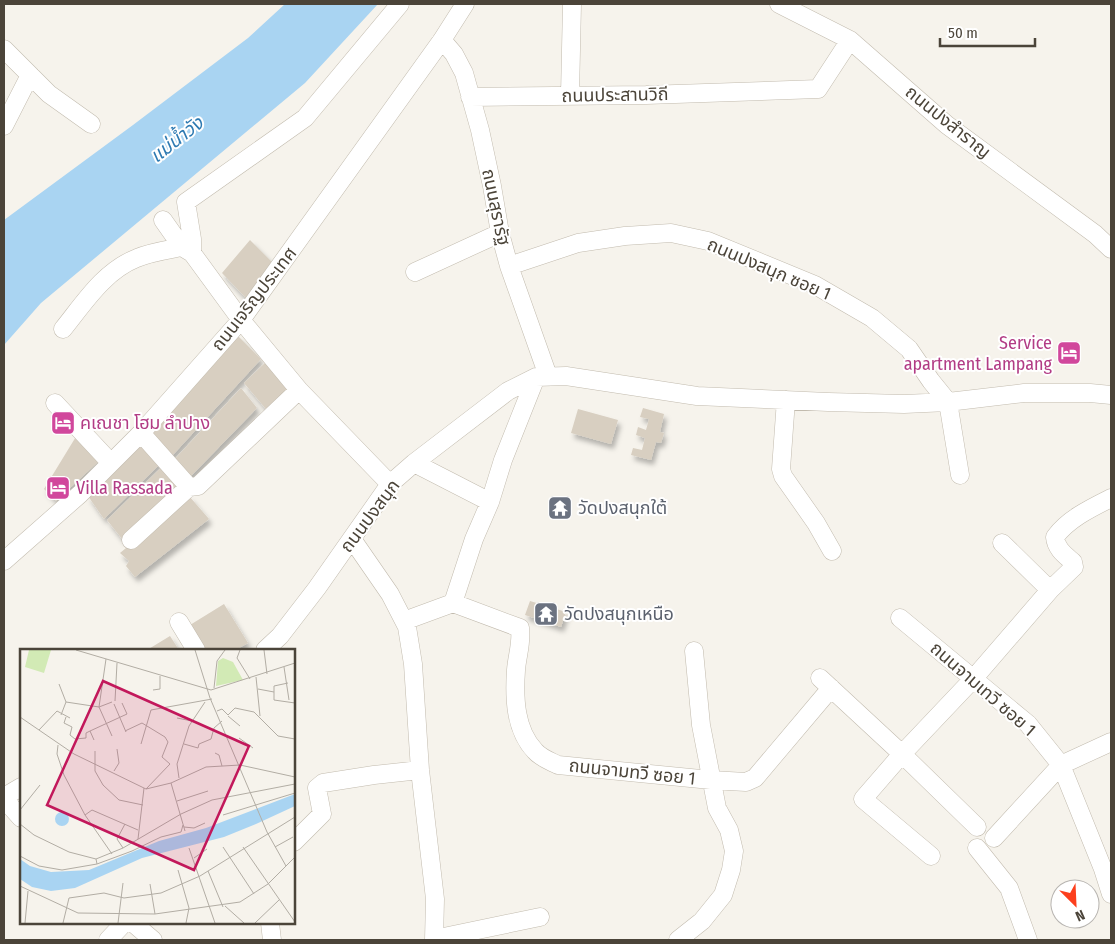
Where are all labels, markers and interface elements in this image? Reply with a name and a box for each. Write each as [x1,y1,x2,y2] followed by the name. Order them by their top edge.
[940,15,1035,47] scale bar
[948,24,978,42] text: 50 m
[901,81,995,163] street label: ถนนปงสำราญ
[561,83,669,107] street label: ถนนประสานวิถี
[144,109,208,167] water label: แม่น้ำวัง
[477,167,515,248] street label: ถนนสุรารัฐ
[704,233,834,305] street label: ถนนปงสนุก ซอย 1
[207,243,301,355] street label: ถนนเจริญประเทศ
[904,332,1053,375] place label: Service apartment Lampang
[1056,340,1082,366] hotel icon: Service apartment Lampang
[50,410,76,436] hotel icon: คเณชา โฮม ลำปาง
[80,412,210,434] place label: คเณชา โฮม ลำปาง
[45,475,71,501] hotel icon: Villa Rassada
[335,475,405,557] street label: ถนนปงสนุก
[76,477,173,499] place label: Villa Rassada
[547,495,573,521] temple icon: วัดปงสนุกใต้
[578,497,667,519] place label: วัดปงสนุกใต้
[533,601,559,627] temple icon: วัดปงสนุกเหนือ
[564,603,674,625] place label: วัดปงสนุกเหนือ
[926,637,1040,741] street label: ถนนจามเทวี ซอย 1
[20,649,295,924] inset map
[568,754,696,790] street label: ถนนจามทวี ซอย 1
[1050,879,1100,929] north arrow
[1073,906,1087,925] text: N

